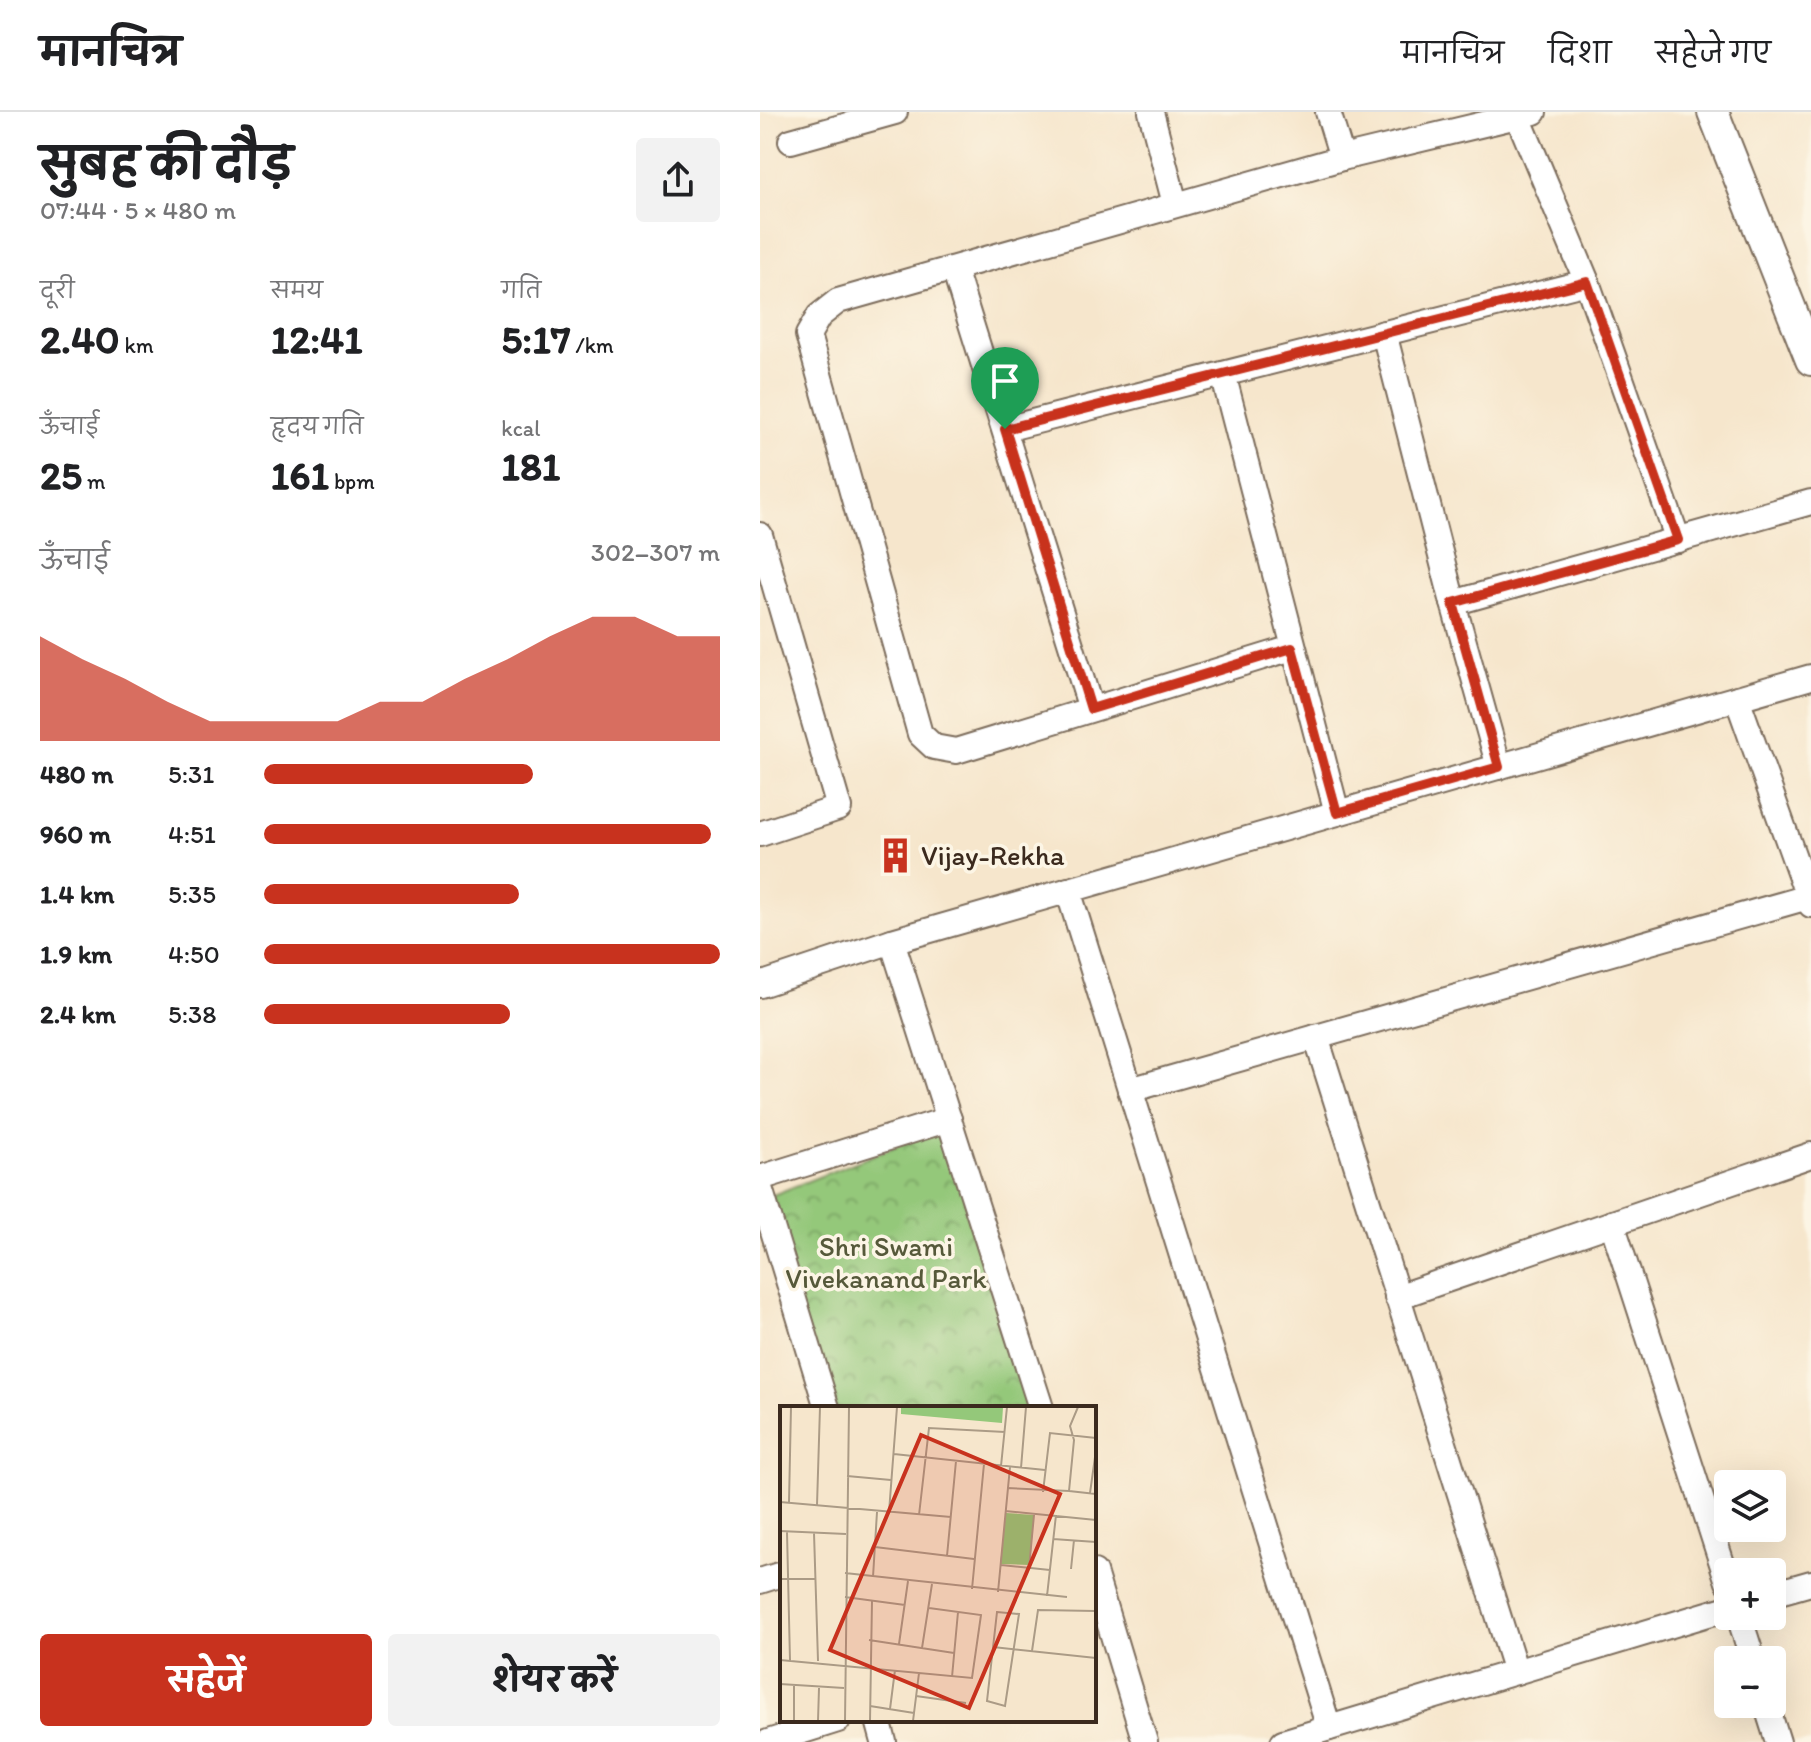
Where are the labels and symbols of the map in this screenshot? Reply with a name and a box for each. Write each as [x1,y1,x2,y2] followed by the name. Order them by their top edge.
[971,347,1039,429] pin
[876,836,914,874] building icon: Vijay-Rekha
[921,838,1065,872] place label: Vijay-Rekha
[785,1229,987,1295] park label: Shri Swami Vivekanand Park
[780,1406,1096,1722] inset map

